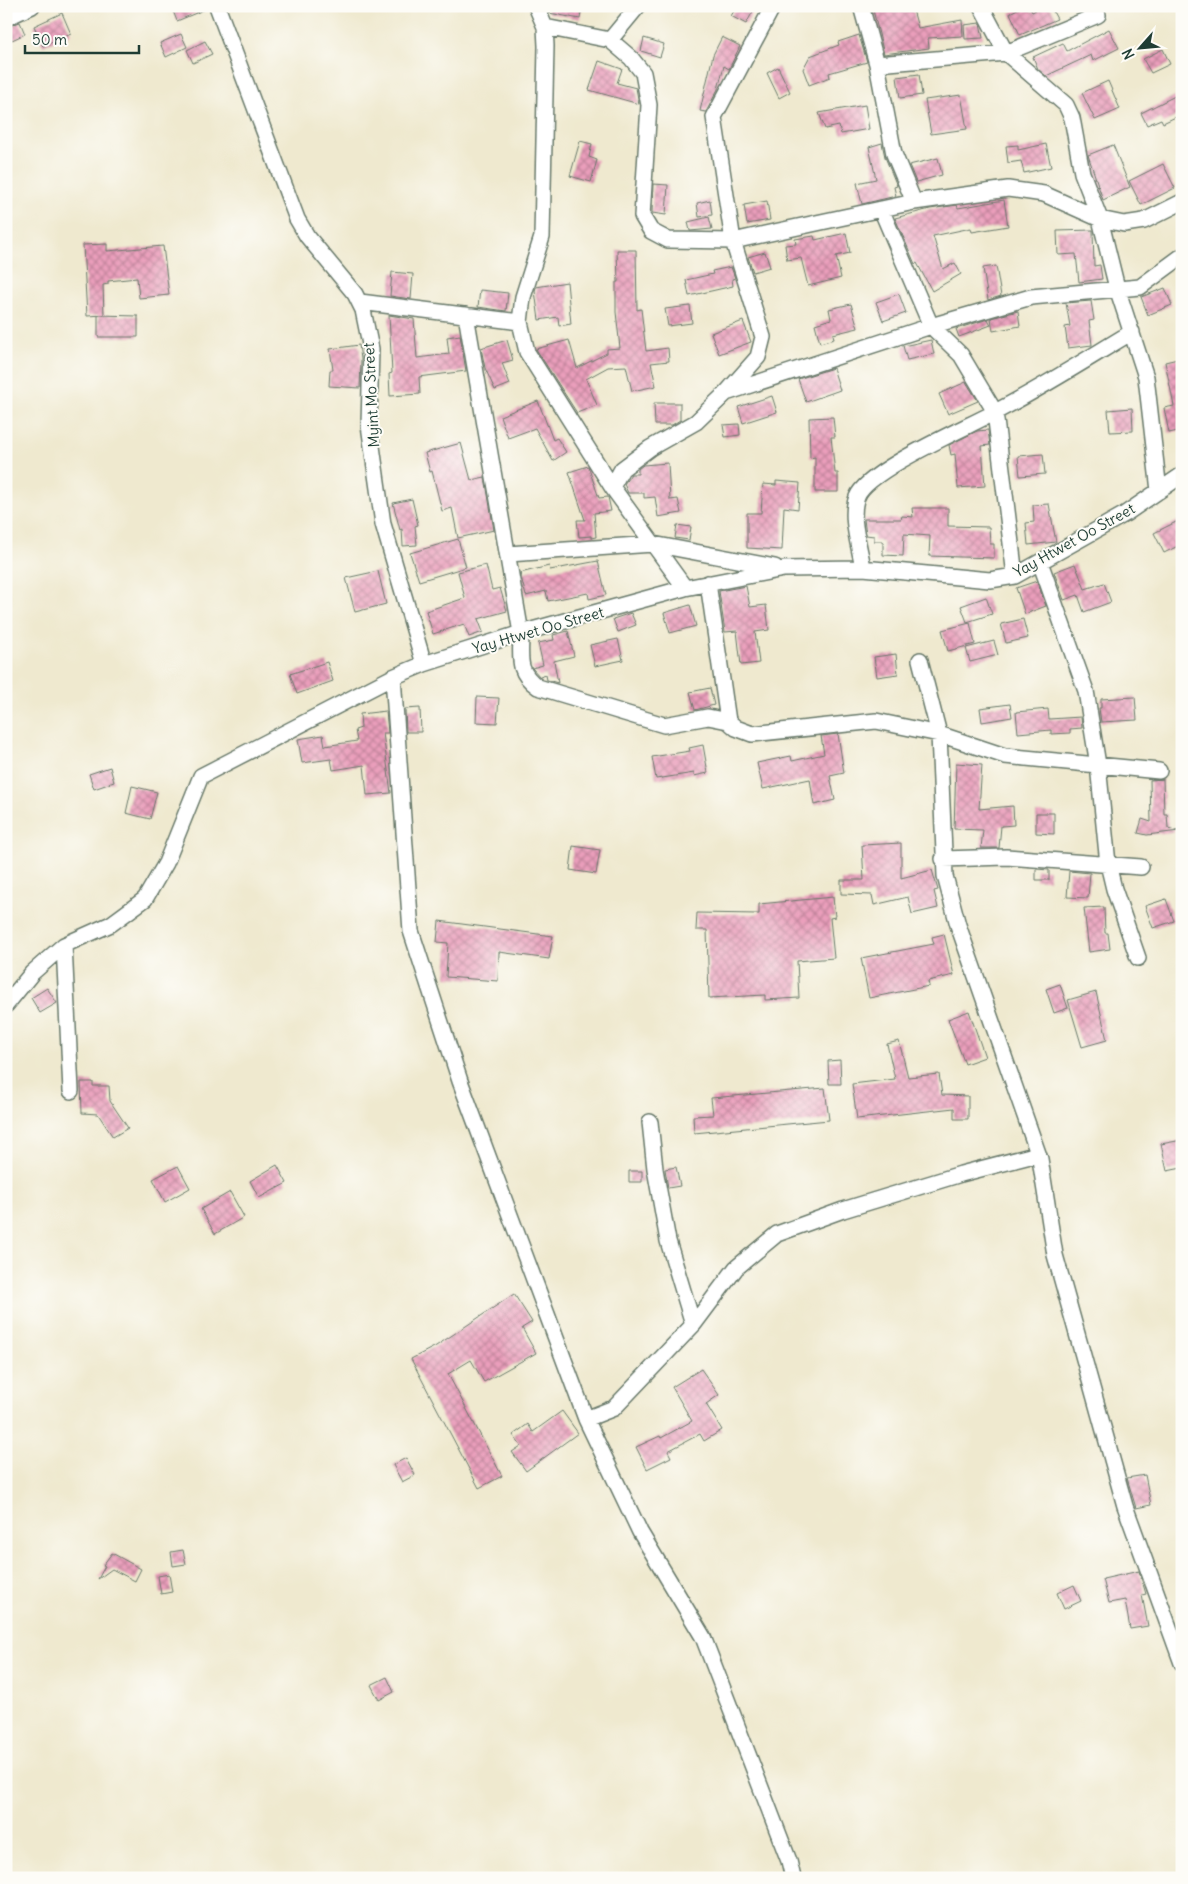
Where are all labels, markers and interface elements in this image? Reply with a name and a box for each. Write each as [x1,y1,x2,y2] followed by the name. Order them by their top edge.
[25,22,139,54] scale bar
[1116,22,1166,72] north arrow
[32,30,67,49] text: 50 m
[1118,46,1139,62] text: N
[359,342,383,448] street label: Myint Mo Street
[1010,499,1138,581] street label: Yay Htwet Oo Street
[470,602,606,658] street label: Yay Htwet Oo Street

